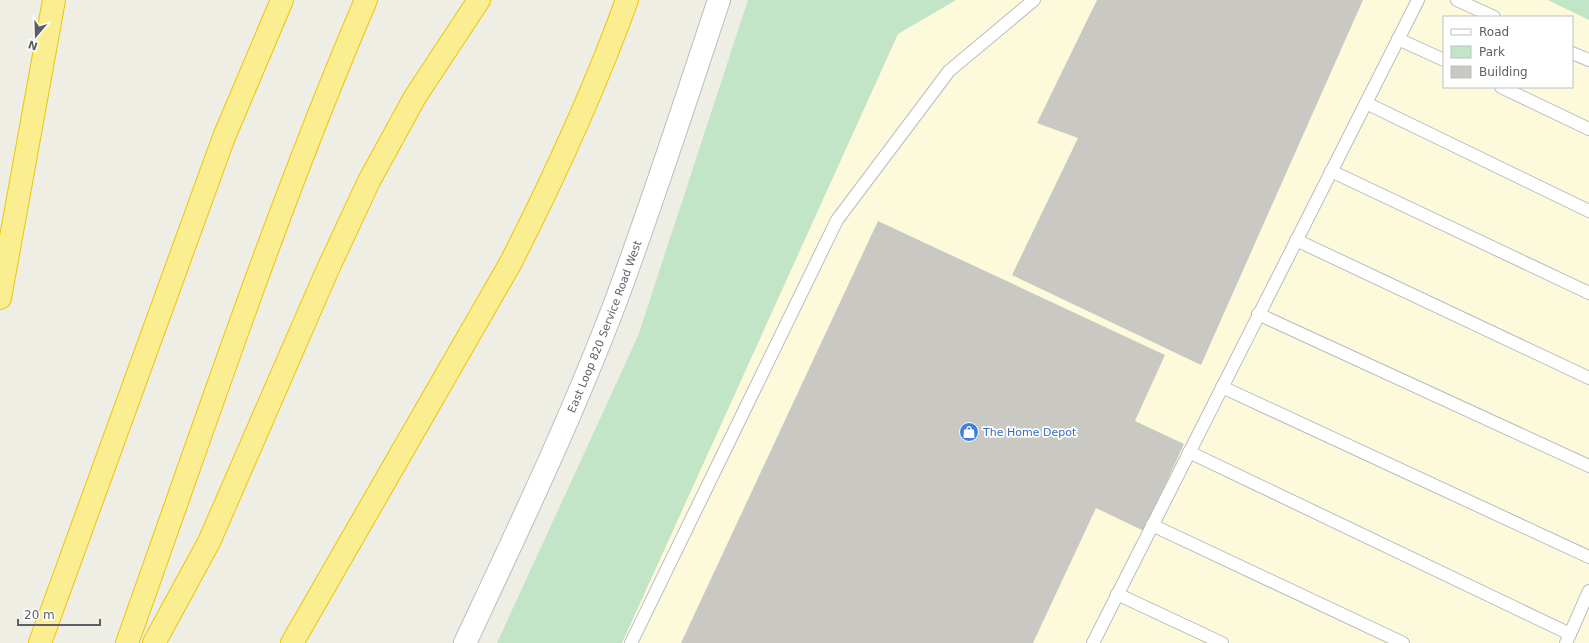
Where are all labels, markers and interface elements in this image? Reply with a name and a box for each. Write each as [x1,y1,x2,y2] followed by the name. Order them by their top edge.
[16,16,56,56] north arrow
[1443,16,1573,88] legend
[1479,25,1509,39] text: Road
[26,37,39,53] text: N
[1479,45,1505,59] text: Park
[1479,65,1528,79] text: Building
[565,238,645,415] street label: East Loop 820 Service Road West
[958,421,980,443] shop icon: The Home Depot
[982,426,1077,439] place label: The Home Depot
[18,601,100,627] scale bar
[24,608,55,622] text: 20 m

